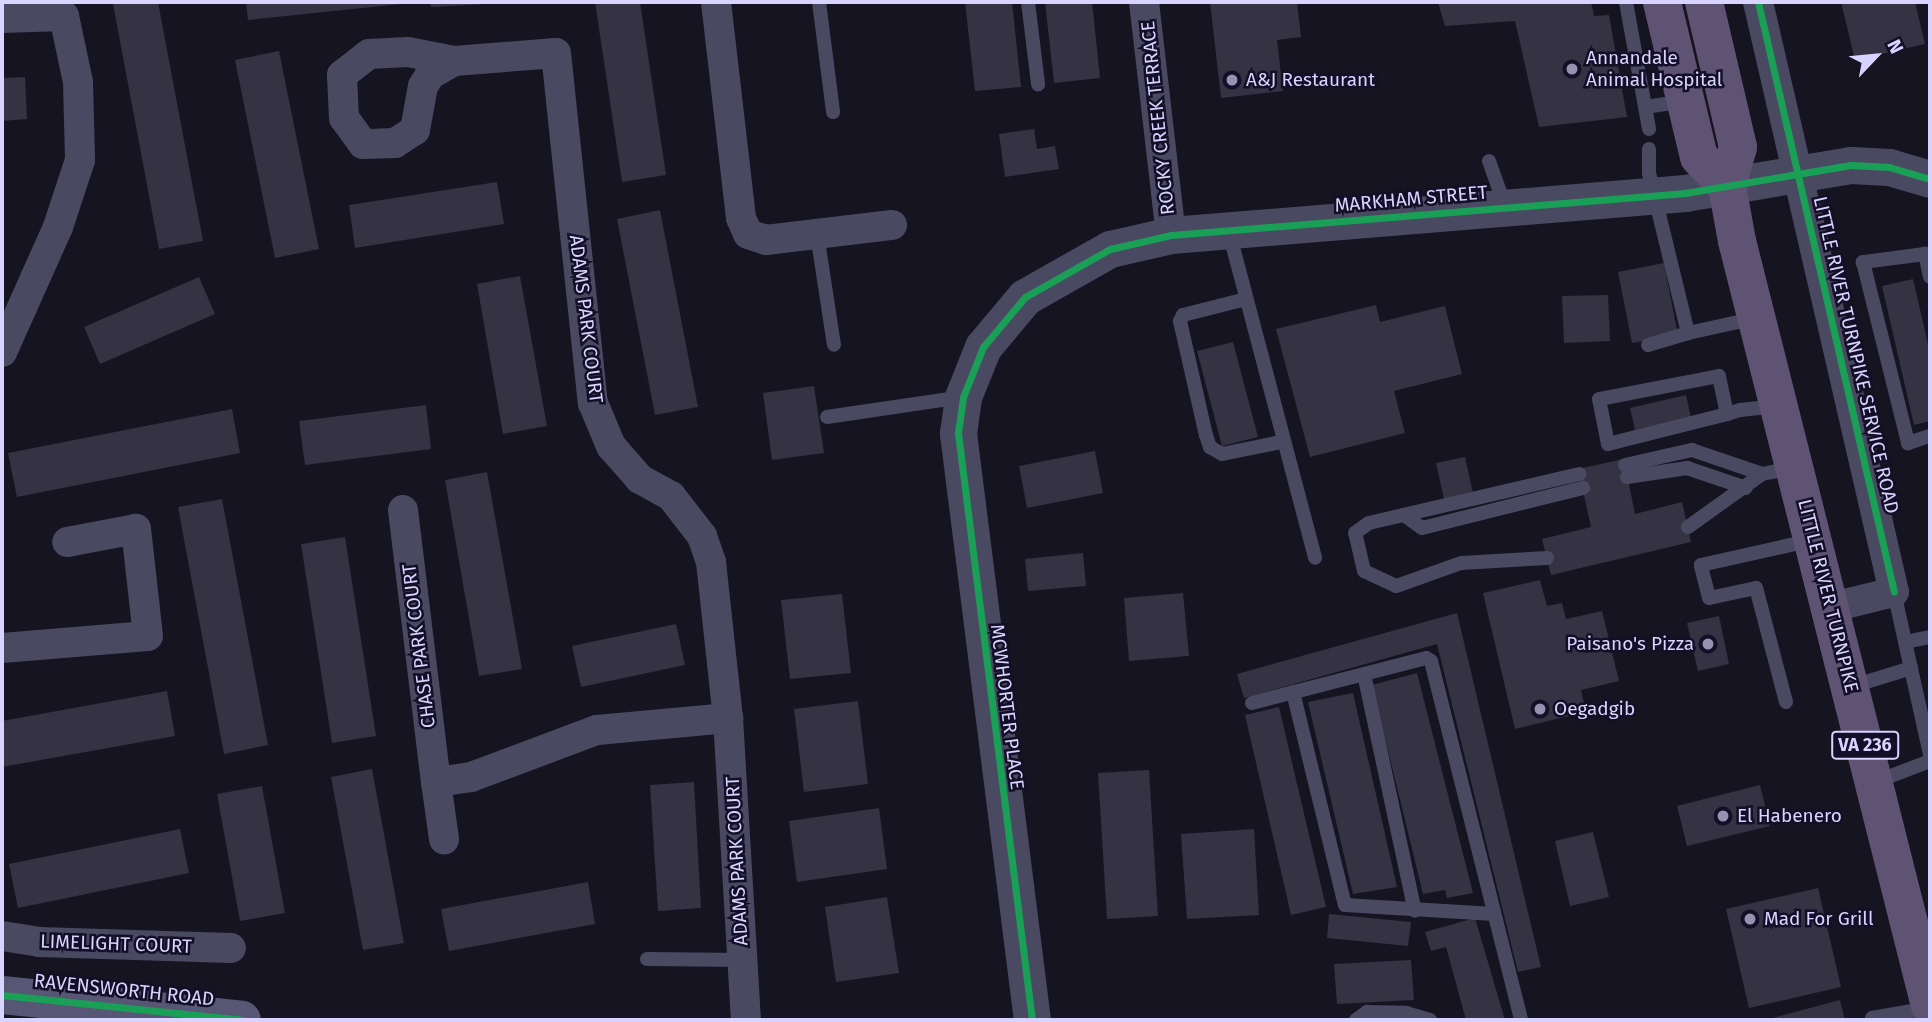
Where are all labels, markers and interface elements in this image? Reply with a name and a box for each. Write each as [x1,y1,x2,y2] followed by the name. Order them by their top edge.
[1136,20,1180,216] street label: ROCKY CREEK TERRACE
[1841,21,1911,91] north arrow
[1882,36,1908,57] text: N
[1586,47,1722,91] place label: Annandale Animal Hospital
[1564,61,1580,77] marker: Annandale Animal Hospital
[1246,69,1375,91] place label: A&J Restaurant
[1224,72,1240,88] marker: A&J Restaurant
[1334,181,1488,217] street label: MARKHAM STREET
[1808,194,1904,516] street label: LITTLE RIVER TURNPIKE SERVICE ROAD
[564,234,608,404] street label: ADAMS PARK COURT
[1793,497,1863,695] street label: LITTLE RIVER TURNPIKE
[398,563,440,729] street label: CHASE PARK COURT
[986,623,1028,791] street label: MCWHORTER PLACE
[1566,633,1694,655] place label: Paisano's Pizza
[1700,636,1716,652] marker: Paisano's Pizza
[1554,698,1635,720] place label: Oegadgib
[1532,701,1548,717] marker: Oegadgib
[1830,730,1900,760] road number: VA 236
[721,776,753,946] street label: ADAMS PARK COURT
[1737,805,1842,827] place label: El Habenero
[1715,808,1731,824] marker: El Habenero
[1764,908,1873,930] place label: Mad For Grill
[1742,911,1758,927] marker: Mad For Grill
[40,930,192,958] street label: LIMELIGHT COURT
[33,969,215,1011] street label: RAVENSWORTH ROAD

